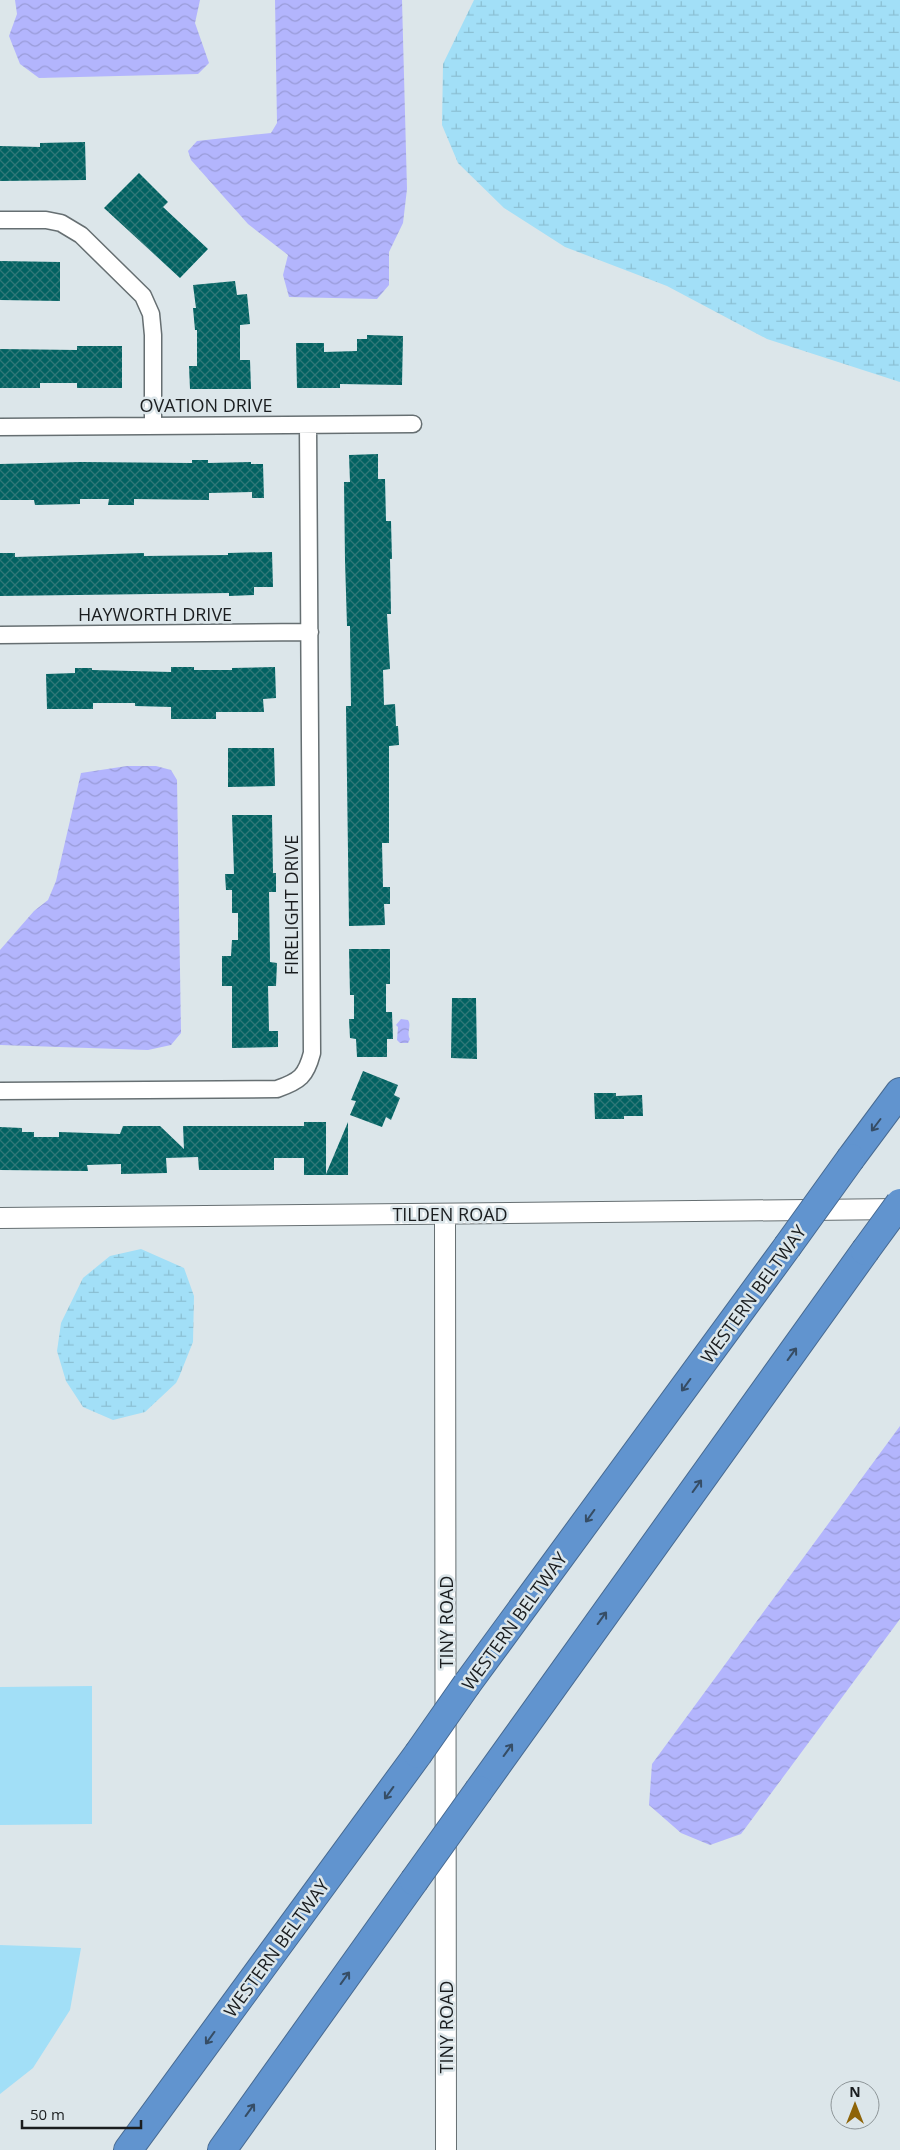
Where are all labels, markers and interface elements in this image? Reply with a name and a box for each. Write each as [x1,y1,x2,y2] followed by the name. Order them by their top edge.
[139,393,273,417] street label: OVATION DRIVE
[78,602,232,626] street label: HAYWORTH DRIVE
[279,835,303,975] street label: FIRELIGHT DRIVE
[870,1118,881,1131] one-way arrow
[392,1202,508,1226] street label: TILDEN ROAD
[695,1220,812,1368] street label: WESTERN BELTWAY
[786,1347,797,1361] one-way arrow
[681,1378,691,1392] one-way arrow
[692,1479,702,1493] one-way arrow
[585,1509,595,1523] one-way arrow
[456,1547,573,1695] street label: WESTERN BELTWAY
[434,1576,458,1668] street label: TINY ROAD
[597,1612,608,1625] one-way arrow
[503,1743,513,1757] one-way arrow
[384,1786,394,1800] one-way arrow
[218,1874,335,2022] street label: WESTERN BELTWAY
[339,1972,350,1985] one-way arrow
[434,1981,458,2073] street label: TINY ROAD
[205,2030,216,2044] one-way arrow
[830,2080,880,2130] north arrow
[849,2082,861,2101] text: N
[22,2098,141,2130] scale bar
[245,2103,255,2117] one-way arrow
[30,2104,65,2124] text: 50 m

